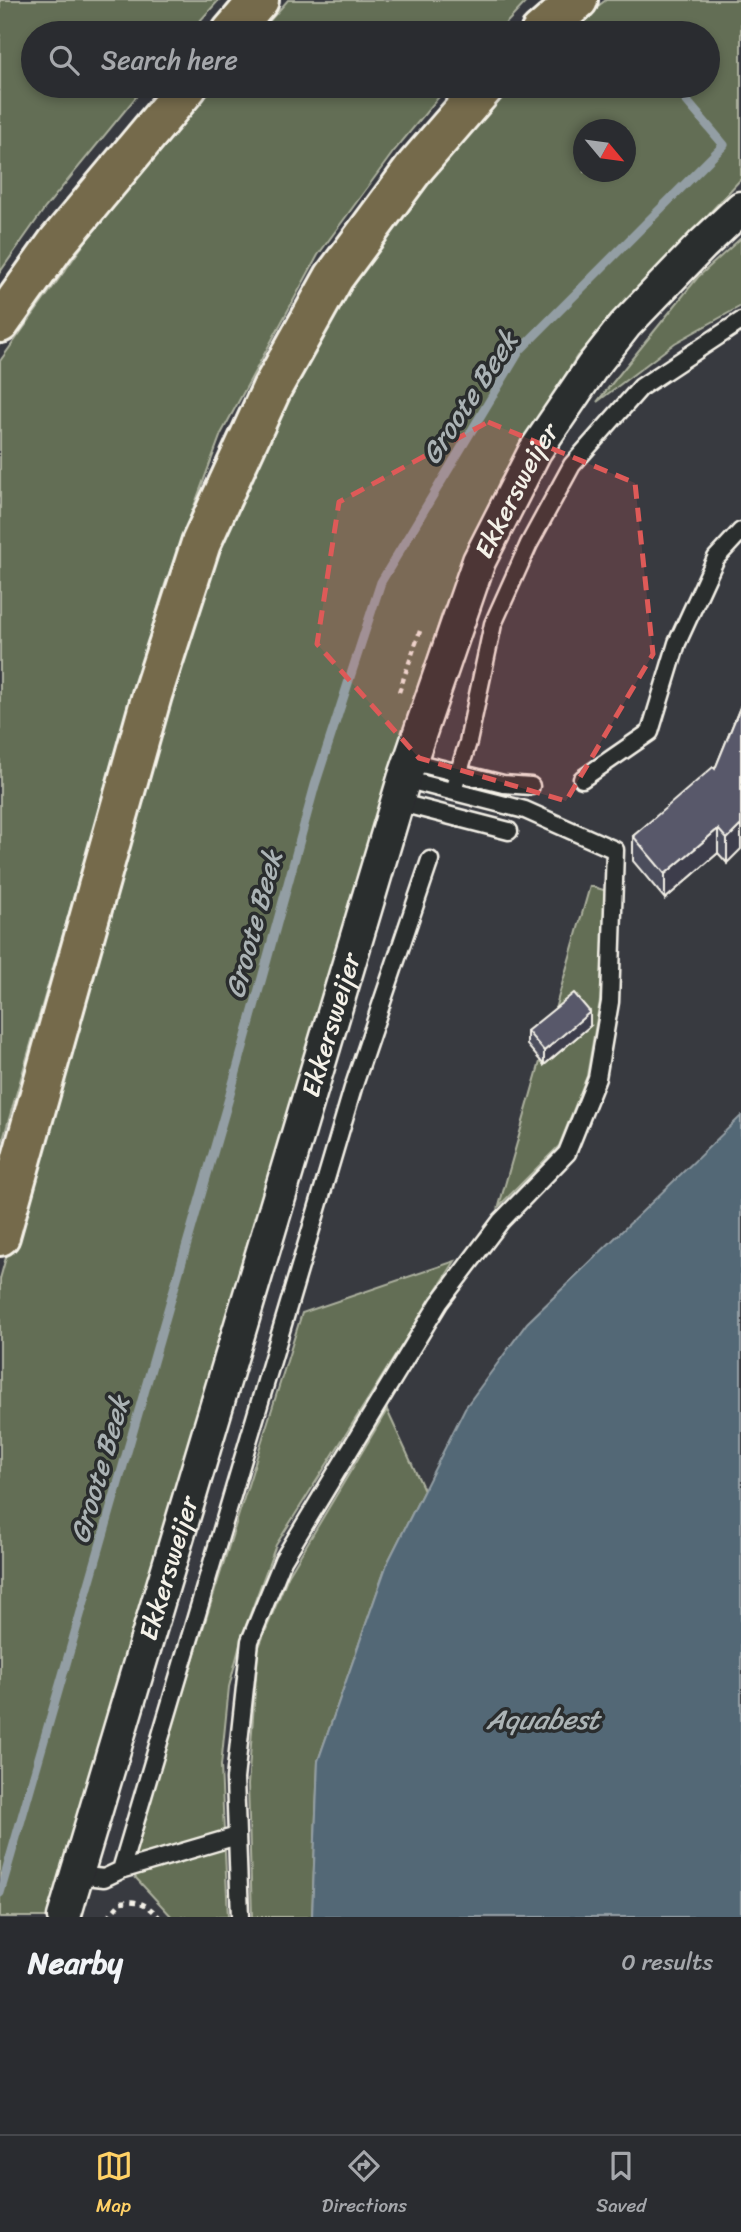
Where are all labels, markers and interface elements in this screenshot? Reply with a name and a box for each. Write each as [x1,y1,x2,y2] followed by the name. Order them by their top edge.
[21,21,720,98] search box
[101,37,238,83] text: Search here
[45,41,83,79] icon: search
[573,119,636,182] north arrow
[408,319,532,474] water label: Groote Beek
[461,412,572,566] street label: Ekkersweijer
[210,842,297,1004] water label: Groote Beek
[287,946,374,1103] street label: Ekkersweijer
[55,1387,145,1549] water label: Groote Beek
[125,1489,212,1646] street label: Ekkersweijer
[485,1695,602,1744] water label: Aquabest
[28,1936,123,1990] text: Nearby
[621,1942,713,1983] text: 0 results
[95,2147,133,2222] tab: Map
[322,2147,407,2222] tab: Directions
[596,2147,646,2222] tab: Saved

